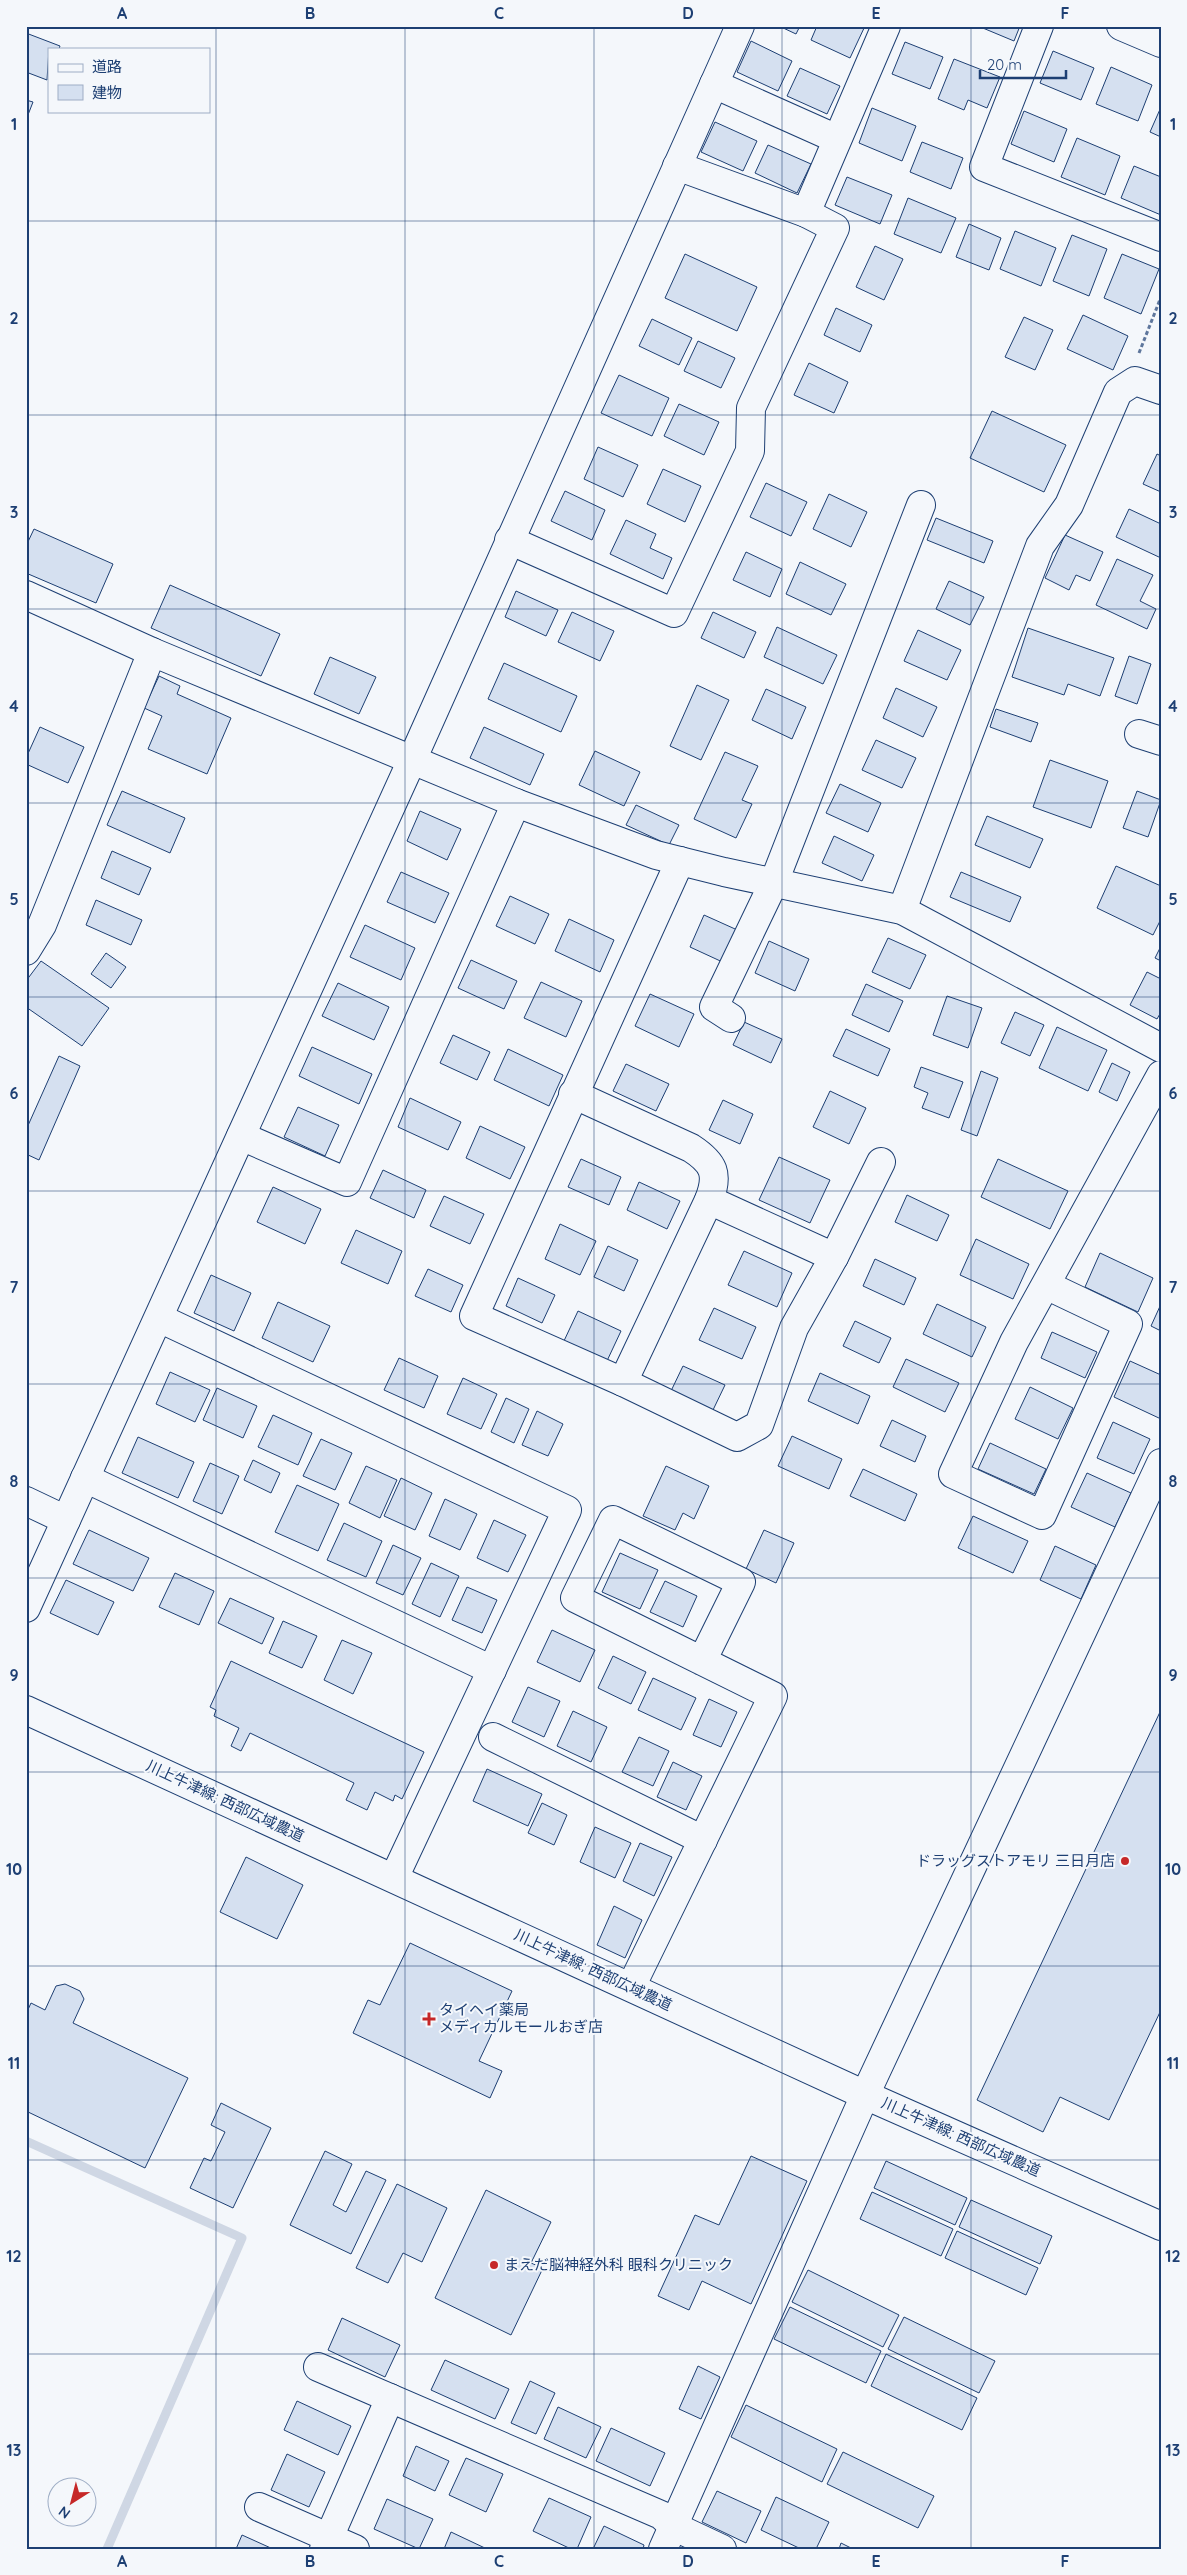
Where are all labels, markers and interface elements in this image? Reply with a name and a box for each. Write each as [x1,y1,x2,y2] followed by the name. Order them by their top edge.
[117,3,128,23] text: A
[305,3,315,23] text: B
[494,3,504,23] text: C
[682,3,694,23] text: D
[871,3,881,23] text: E
[1061,3,1070,23] text: F
[48,48,210,112] legend
[980,48,1066,80] scale bar
[987,55,1022,74] text: 20 m
[92,57,122,76] text: 道路
[92,83,122,102] text: 建物
[11,114,17,134] text: 1
[1170,114,1176,134] text: 1
[9,308,19,328] text: 2
[1168,308,1178,328] text: 2
[10,502,18,522] text: 3
[1169,502,1177,522] text: 3
[9,696,19,716] text: 4
[1168,696,1178,716] text: 4
[9,889,19,909] text: 5
[1168,889,1178,909] text: 5
[10,1083,19,1103] text: 6
[1169,1083,1178,1103] text: 6
[10,1277,19,1297] text: 7
[1169,1277,1178,1297] text: 7
[10,1471,19,1491] text: 8
[1169,1471,1178,1491] text: 8
[9,1665,19,1685] text: 9
[1168,1665,1178,1685] text: 9
[143,1756,307,1846] street label: 川上牛津線; 西部広域農道
[916,1851,1115,1870] place label: ドラッグストアモリ 三日月店
[1119,1855,1131,1867] marker: ドラッグストアモリ 三日月店
[6,1859,22,1879] text: 10
[1165,1859,1181,1879] text: 10
[511,1925,675,2015] street label: 川上牛津線; 西部広域農道
[439,2000,603,2036] place label: タイヘイ薬局 メディカルモールおぎ店
[423,2013,435,2025] marker: タイヘイ薬局 メディカルモールおぎ店
[8,2053,20,2073] text: 11
[1167,2053,1179,2073] text: 11
[879,2093,1044,2180] street label: 川上牛津線; 西部広域農道
[6,2246,22,2266] text: 12
[1165,2246,1181,2266] text: 12
[504,2255,733,2274] place label: まえだ脳神経外科 眼科クリニック
[488,2259,500,2271] marker: まえだ脳神経外科 眼科クリニック
[7,2440,21,2460] text: 13
[1166,2440,1180,2460] text: 13
[48,2478,98,2528] north arrow
[55,2502,74,2523] text: N
[117,2551,128,2571] text: A
[305,2551,315,2571] text: B
[494,2551,504,2571] text: C
[682,2551,694,2571] text: D
[871,2551,881,2571] text: E
[1061,2551,1070,2571] text: F

